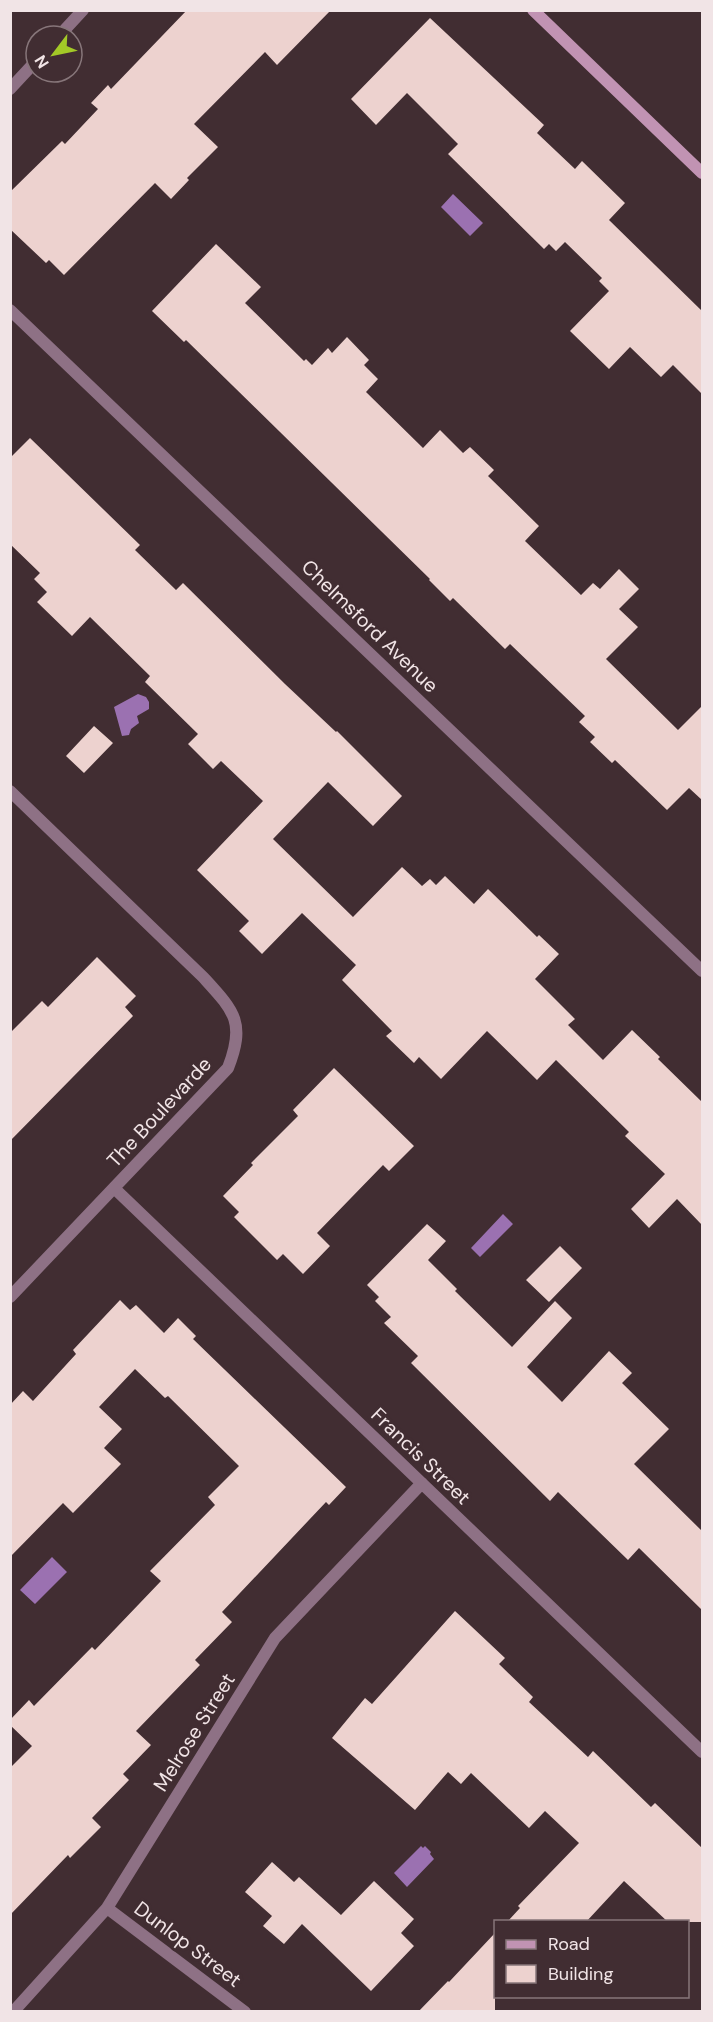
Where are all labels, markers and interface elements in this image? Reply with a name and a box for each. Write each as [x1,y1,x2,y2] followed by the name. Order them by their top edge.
[24,24,84,84] north arrow
[30,51,54,72] text: N
[296,554,444,698] street label: Chelmsford Avenue
[101,1051,217,1173] street label: The Boulevarde
[366,1402,476,1510] street label: Francis Street
[147,1668,241,1796] street label: Melrose Street
[129,1895,247,1993] street label: Dunlop Street
[494,1920,689,1998] legend
[548,1932,590,1956] text: Road
[548,1962,613,1986] text: Building

